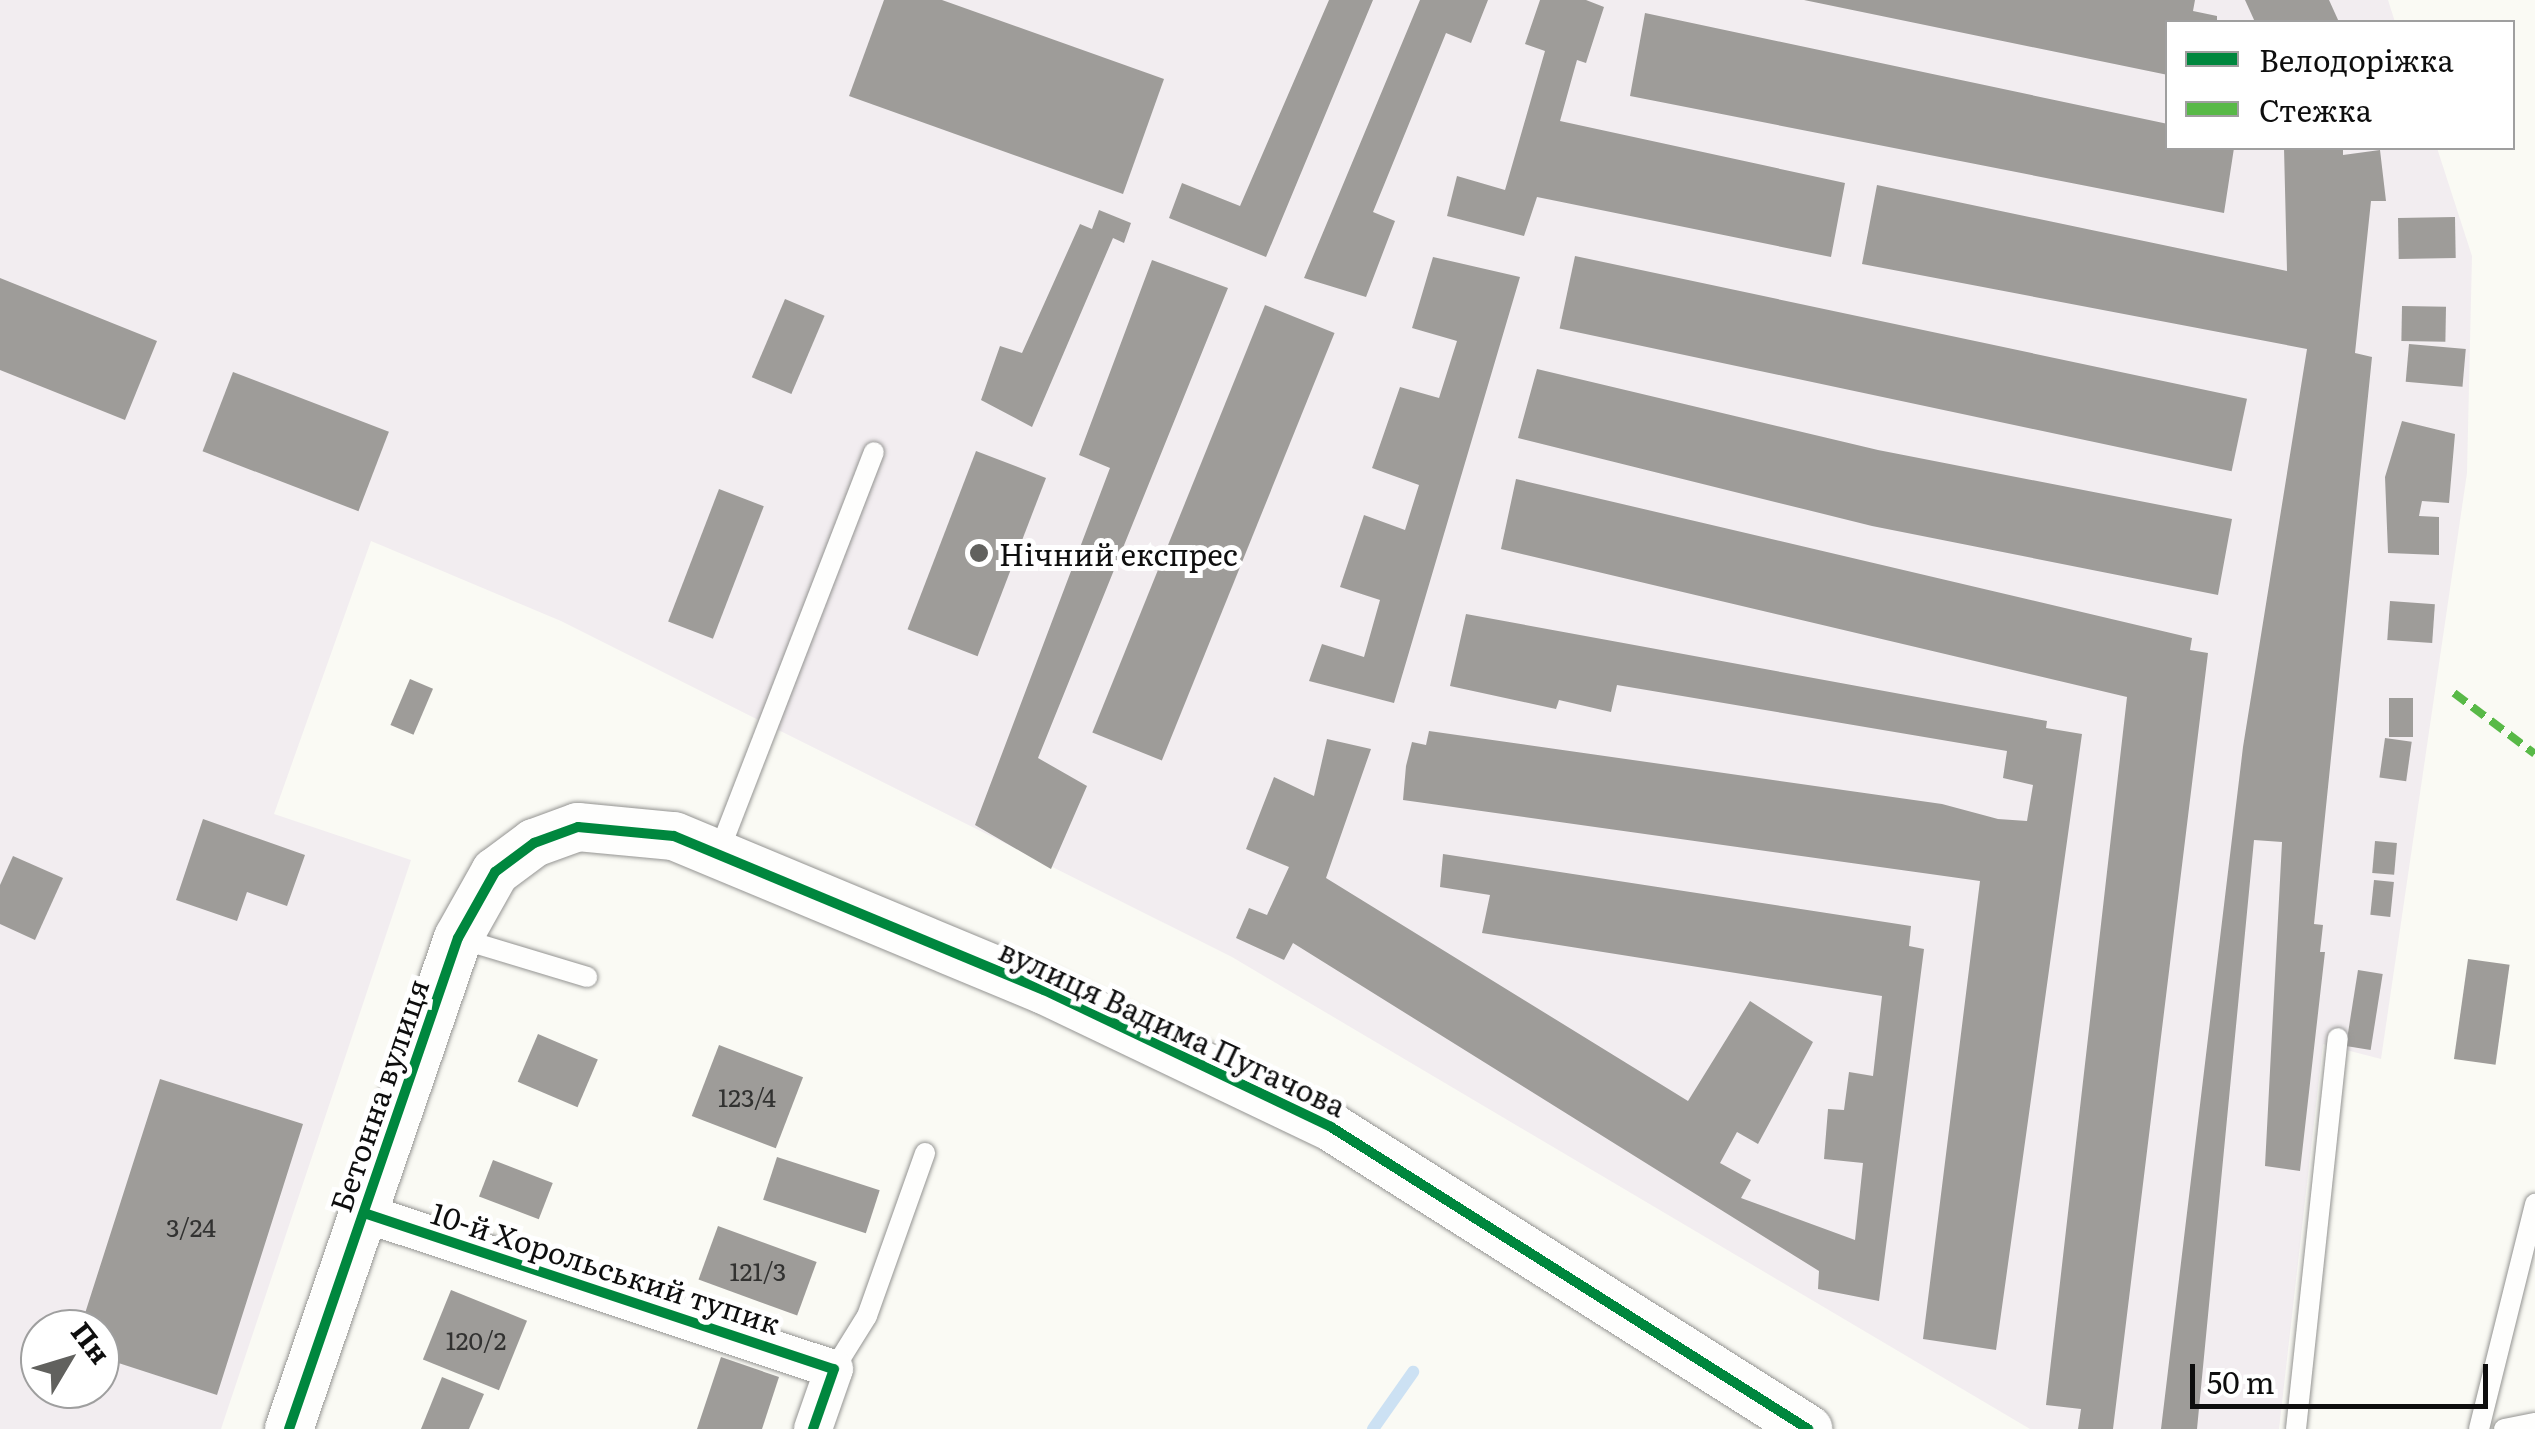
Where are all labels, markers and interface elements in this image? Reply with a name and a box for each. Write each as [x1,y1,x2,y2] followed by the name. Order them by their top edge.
[2165,20,2515,150] legend
[2259,37,2454,81] text: Велодоріжка
[2259,87,2372,131] text: Стежка
[999,535,1238,571] place label: Нічний експрес
[968,542,990,564] marker: Нічний експрес
[994,931,1352,1123] street label: вулиця Вадима Пугачова
[321,974,435,1216] street label: Бетонна вулиця
[718,1082,776,1112] house number: 123/4
[427,1194,785,1340] street label: 10-й Хорольський тупик
[166,1212,216,1242] house number: 3/24
[730,1256,786,1286] house number: 121/3
[20,1309,120,1409] north arrow
[62,1312,122,1372] text: Пн
[446,1325,506,1355] house number: 120/2
[2195,1344,2492,1406] scale bar
[2207,1359,2275,1403] text: 50 m

